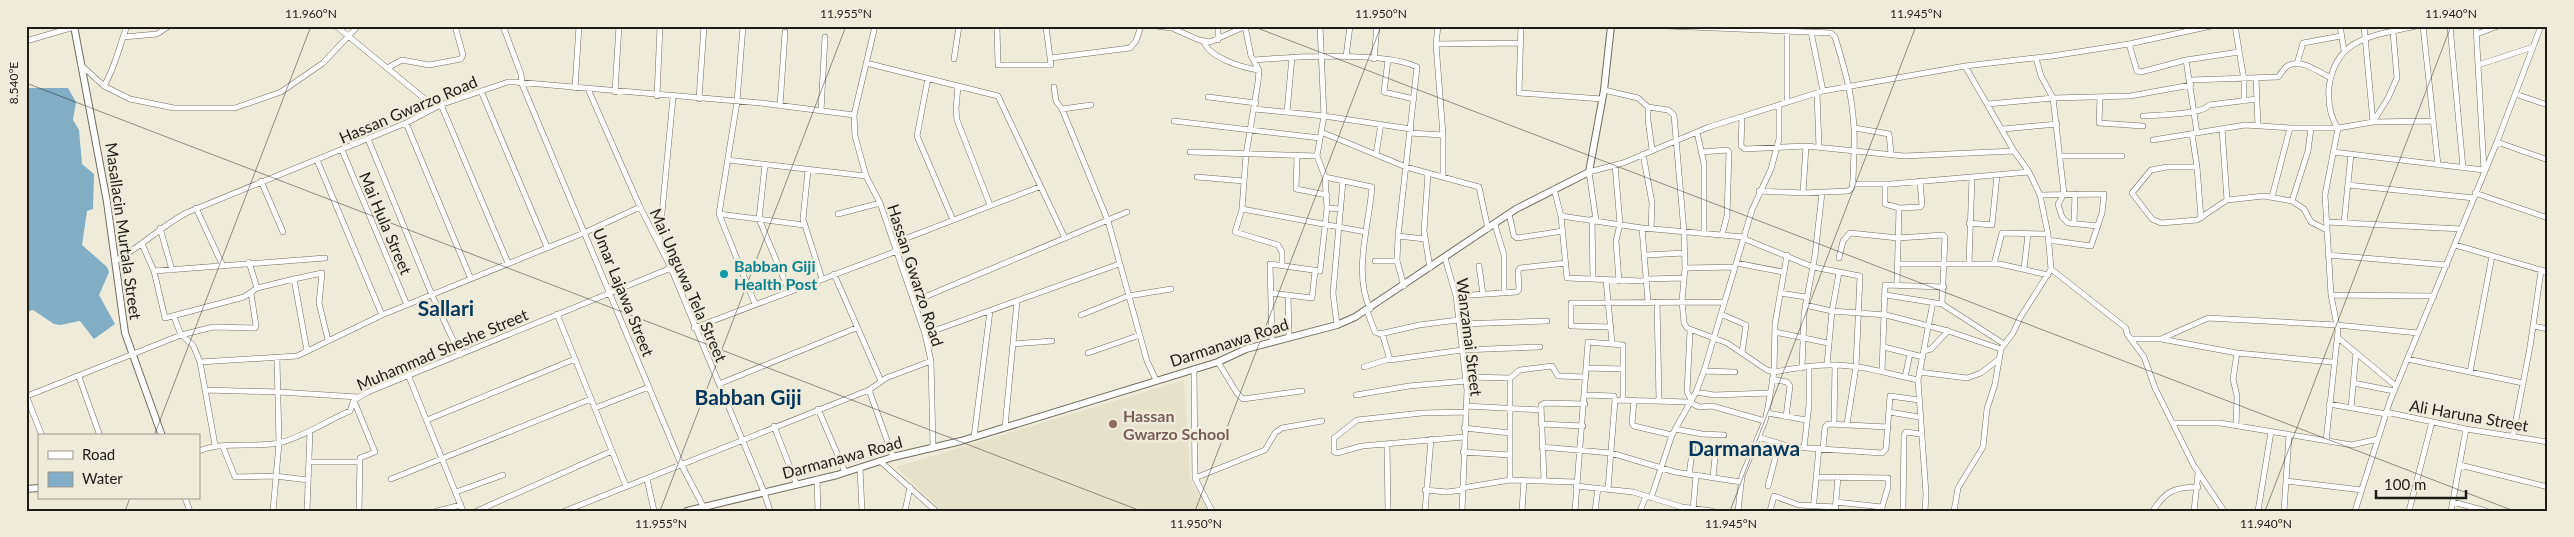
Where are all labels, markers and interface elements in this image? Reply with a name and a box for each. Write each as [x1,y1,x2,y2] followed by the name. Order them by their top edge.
[285,6,337,21] text: 11.960°N
[820,6,872,21] text: 11.955°N
[1355,6,1407,21] text: 11.950°N
[1890,6,1942,21] text: 11.945°N
[2425,6,2477,21] text: 11.940°N
[6,62,21,104] text: 8.540°E
[336,71,480,147] street label: Hassan Gwarzo Road
[102,141,146,321] street label: Masallacin Murtala Street
[356,169,416,277] street label: Mai Hula Street
[884,202,948,348] street label: Hassan Gwarzo Road
[647,205,732,365] street label: Mai Unguwa Tela Street
[590,225,659,359] street label: Umar Lajawa Street
[734,256,817,293] place label: Babban Giji Health Post
[718,268,730,280] marker: Babban Giji Health Post
[1453,277,1487,397] street label: Wanzamai Street
[418,295,474,320] district label: Sallari
[353,304,531,394] street label: Muhammad Sheshe Street
[1167,314,1291,370] street label: Darmanawa Road
[695,384,801,409] district label: Babban Giji
[2408,395,2530,435] street label: Ali Haruna Street
[1123,406,1229,443] place label: Hassan Gwarzo School
[1107,418,1119,430] marker: Hassan Gwarzo School
[780,432,904,482] street label: Darmanawa Road
[38,434,200,500] legend
[1688,435,1800,460] district label: Darmanawa
[82,445,115,463] text: Road
[2376,467,2466,499] scale bar
[82,469,123,487] text: Water
[2384,475,2426,493] text: 100 m
[635,516,687,531] text: 11.955°N
[1170,516,1222,531] text: 11.950°N
[1705,516,1757,531] text: 11.945°N
[2240,516,2292,531] text: 11.940°N

